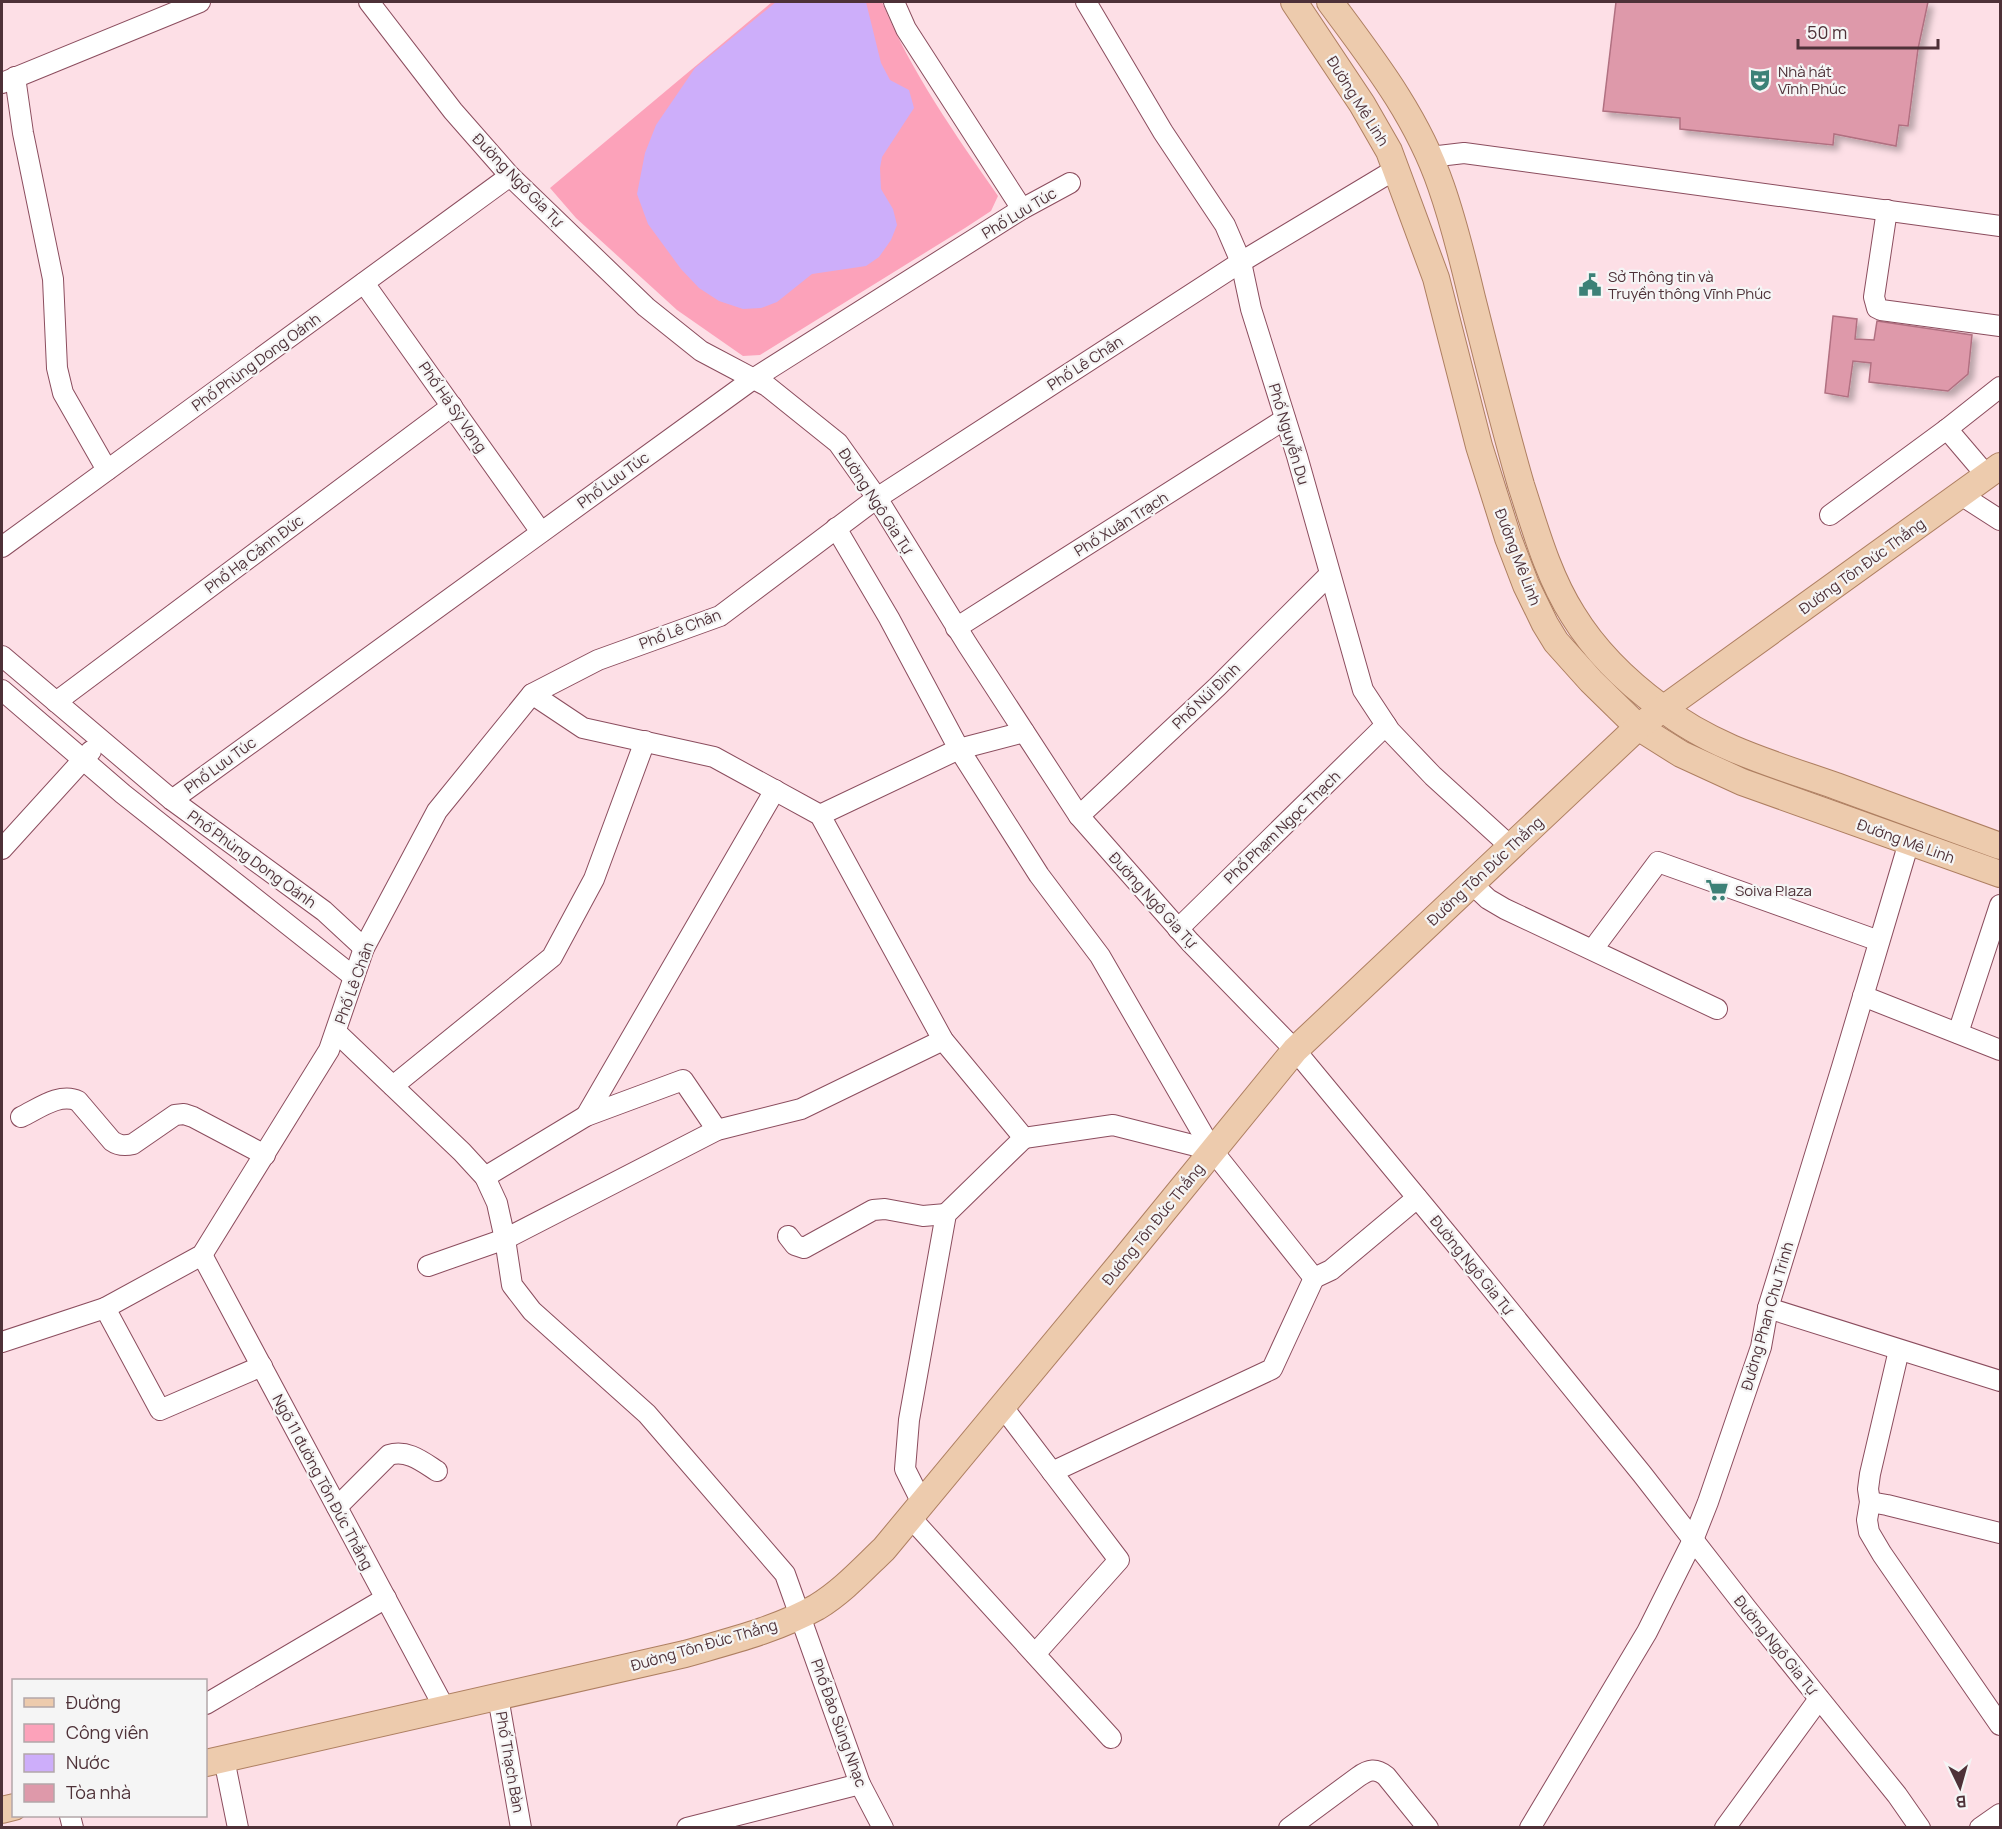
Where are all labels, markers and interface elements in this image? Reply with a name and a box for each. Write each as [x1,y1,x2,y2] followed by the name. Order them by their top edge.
[1798,12,1938,50] scale bar
[1807,20,1847,44] text: 50 m
[1322,52,1394,150] street label: Đường Mê Linh
[1778,61,1846,99] place label: Nhà hát Vĩnh Phúc
[1747,67,1773,93] theatre icon: Nhà hát Vĩnh Phúc
[468,129,569,232] street label: Đường Ngô Gia Tự
[978,182,1060,244] street label: Phố Lưu Túc
[1608,266,1771,304] place label: Sở Thông tin và Truyền thông Vĩnh Phúc
[1577,272,1603,298] public building icon: Sở Thông tin và Truyền thông Vĩnh Phúc
[187,308,325,416] street label: Phố Phùng Dong Oánh
[1043,331,1127,395] street label: Phố Lê Chân
[414,357,492,457] street label: Phố Hà Sỹ Vọng
[1264,381,1314,487] street label: Phố Nguyễn Du
[834,444,919,559] street label: Đường Ngô Gia Tự
[573,447,653,513] street label: Phố Lưu Túc
[1070,487,1172,561] street label: Phố Xuân Trạch
[1490,506,1546,609] street label: Đường Mê Linh
[200,510,308,598] street label: Phố Hạ Cảnh Đức
[1795,513,1929,619] street label: Đường Tôn Đức Thắng
[636,604,724,654] street label: Phố Lê Chân
[1167,658,1245,734] street label: Phố Núi Đinh
[180,732,260,798] street label: Phố Lưu Túc
[1219,766,1345,888] street label: Phố Phạm Ngọc Thạch
[183,805,321,913] street label: Phố Phùng Dong Oánh
[1422,812,1548,930] street label: Đường Tôn Đức Thắng
[1854,814,1958,868] street label: Đường Mê Linh
[1104,848,1202,953] street label: Đường Ngô Gia Tự
[1704,877,1730,903] supermarket icon: Soiva Plaza
[1735,880,1812,901] place label: Soiva Plaza
[329,939,379,1027] street label: Phố Lê Chân
[1097,1159,1209,1289] street label: Đường Tôn Đức Thắng
[1425,1211,1519,1320] street label: Đường Ngô Gia Tự
[1736,1239,1798,1393] street label: Đường Phan Chu Trinh
[268,1390,378,1574] street label: Ngõ 11 đường Tôn Đức Thắng
[1729,1591,1823,1700] street label: Đường Ngô Gia Tự
[628,1614,780,1676] street label: Đường Tôn Đức Thắng
[806,1656,872,1790] street label: Phố Đào Sùng Nhạc
[12,1679,207,1817] legend
[66,1690,121,1714] text: Đường
[491,1710,529,1814] street label: Phố Thạch Bàn
[66,1720,149,1744] text: Công viên
[66,1750,110,1774] text: Nước
[1930,1757,1990,1817] north arrow
[66,1780,131,1804] text: Tòa nhà
[1955,1791,1967,1813] text: B

